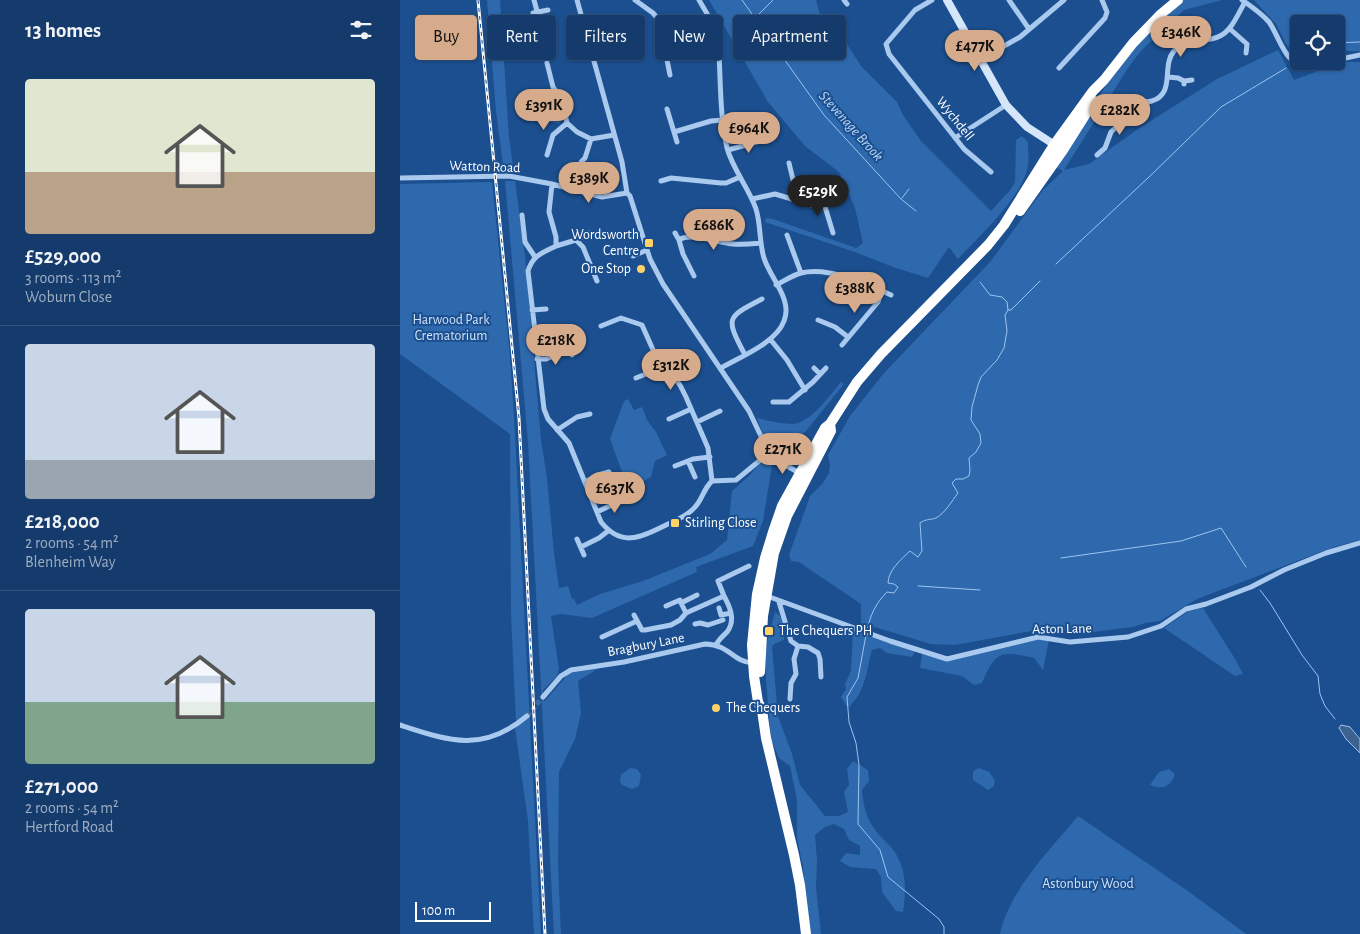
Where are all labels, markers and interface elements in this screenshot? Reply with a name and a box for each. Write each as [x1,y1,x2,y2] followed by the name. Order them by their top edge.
[415,15,477,60] chip: Buy
[487,15,556,60] chip: Rent
[566,15,645,60] chip: Filters
[655,15,723,60] chip: New
[733,15,846,60] chip: Apartment
[1146,15,1216,58] pin: £346K
[1290,15,1345,70] map controls
[1290,15,1345,70] button: locate
[347,16,375,44] icon: filters
[25,20,101,41] text: 13 homes
[1161,24,1201,40] text: £346K
[940,30,1010,72] pin: £477K
[956,38,994,54] text: £477K
[509,88,579,131] pin: £391K
[816,88,886,164] water label: Stevenage Brook
[1085,94,1155,136] pin: £282K
[933,95,977,143] street label: Wychdell
[526,97,562,113] text: £391K
[1100,102,1140,118] text: £282K
[155,111,245,201] icon: home
[714,112,784,154] pin: £964K
[729,120,769,136] text: £964K
[449,159,521,175] street label: Watton Road
[554,162,624,204] pin: £389K
[570,170,609,186] text: £389K
[783,174,853,217] pin: £529K
[799,183,837,199] text: £529K
[679,208,749,251] pin: £686K
[694,217,734,233] text: £686K
[571,228,639,258] place label: Wordsworth Centre
[643,237,655,249] marker: Wordsworth Centre
[25,246,101,267] text: £529,000
[581,262,631,276] place label: One Stop
[635,263,647,275] marker: One Stop
[25,270,121,286] text: 3 rooms · 113 m²
[820,272,890,314] pin: £388K
[835,280,875,296] text: £388K
[25,289,112,305] text: Woburn Close
[412,313,490,343] park label: Harwood Park Crematorium
[521,324,591,366] pin: £218K
[537,332,575,348] text: £218K
[636,348,706,391] pin: £312K
[653,357,689,373] text: £312K
[155,377,245,467] icon: home
[748,432,818,475] pin: £271K
[765,441,801,457] text: £271K
[580,472,650,514] pin: £637K
[596,480,634,496] text: £637K
[25,511,100,532] text: £218,000
[685,516,756,530] place label: Stirling Close
[669,517,681,529] marker: Stirling Close
[25,535,119,551] text: 2 rooms · 54 m²
[25,554,116,570] text: Blenheim Way
[1032,621,1092,637] street label: Aston Lane
[779,624,872,638] place label: The Chequers PH
[763,625,775,637] marker: The Chequers PH
[606,631,686,659] street label: Bragbury Lane
[155,642,245,732] icon: home
[726,701,800,715] place label: The Chequers
[710,702,722,714] marker: The Chequers
[25,776,99,797] text: £271,000
[25,800,119,816] text: 2 rooms · 54 m²
[25,819,113,835] text: Hertford Road
[1042,877,1134,891] park label: Astonbury Wood
[415,899,491,922] scale bar
[422,904,455,918] text: 100 m

